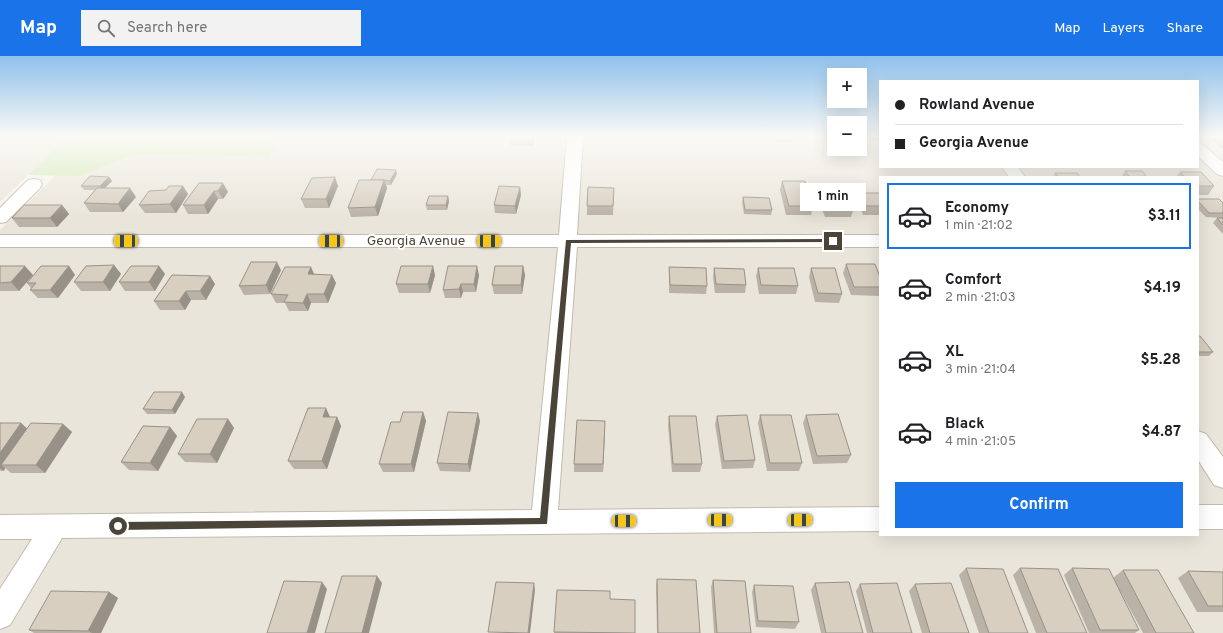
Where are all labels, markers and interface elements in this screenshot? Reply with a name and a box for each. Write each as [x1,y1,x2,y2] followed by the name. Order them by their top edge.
[81,10,361,46] search box
[20,16,57,40] text: Map
[95,17,117,39] icon: search
[127,19,207,38] text: Search here
[1054,20,1080,37] text: Map
[1102,20,1144,37] text: Layers
[1166,20,1203,37] text: Share
[827,68,867,156] map controls
[827,68,867,108] button: +
[919,96,1034,115] text: Rowland Avenue
[827,116,867,156] button: −
[919,134,1029,153] text: Georgia Avenue
[800,183,866,211] callout: 1 min
[817,189,849,205] text: 1 min
[897,198,933,234] icon: car
[945,199,1009,218] text: Economy
[1148,207,1181,226] text: $3.11
[945,218,1013,234] text: 1 min · 21:02
[824,232,842,250] route end
[367,233,465,250] street label: Georgia Avenue
[114,235,138,247] car
[319,235,343,247] car
[477,235,501,247] car
[897,270,933,306] icon: car
[945,271,1002,290] text: Comfort
[1143,279,1181,298] text: $4.19
[945,290,1016,306] text: 2 min · 21:03
[897,342,933,378] icon: car
[945,343,963,362] text: XL
[1141,351,1181,370] text: $5.28
[945,362,1016,378] text: 3 min · 21:04
[897,414,933,450] icon: car
[945,415,985,434] text: Black
[1142,423,1181,442] text: $4.87
[945,434,1016,450] text: 4 min · 21:05
[895,482,1183,528] button: Confirm
[708,514,732,526] car
[788,514,812,526] car
[612,515,636,527] car
[109,517,127,535] route start

